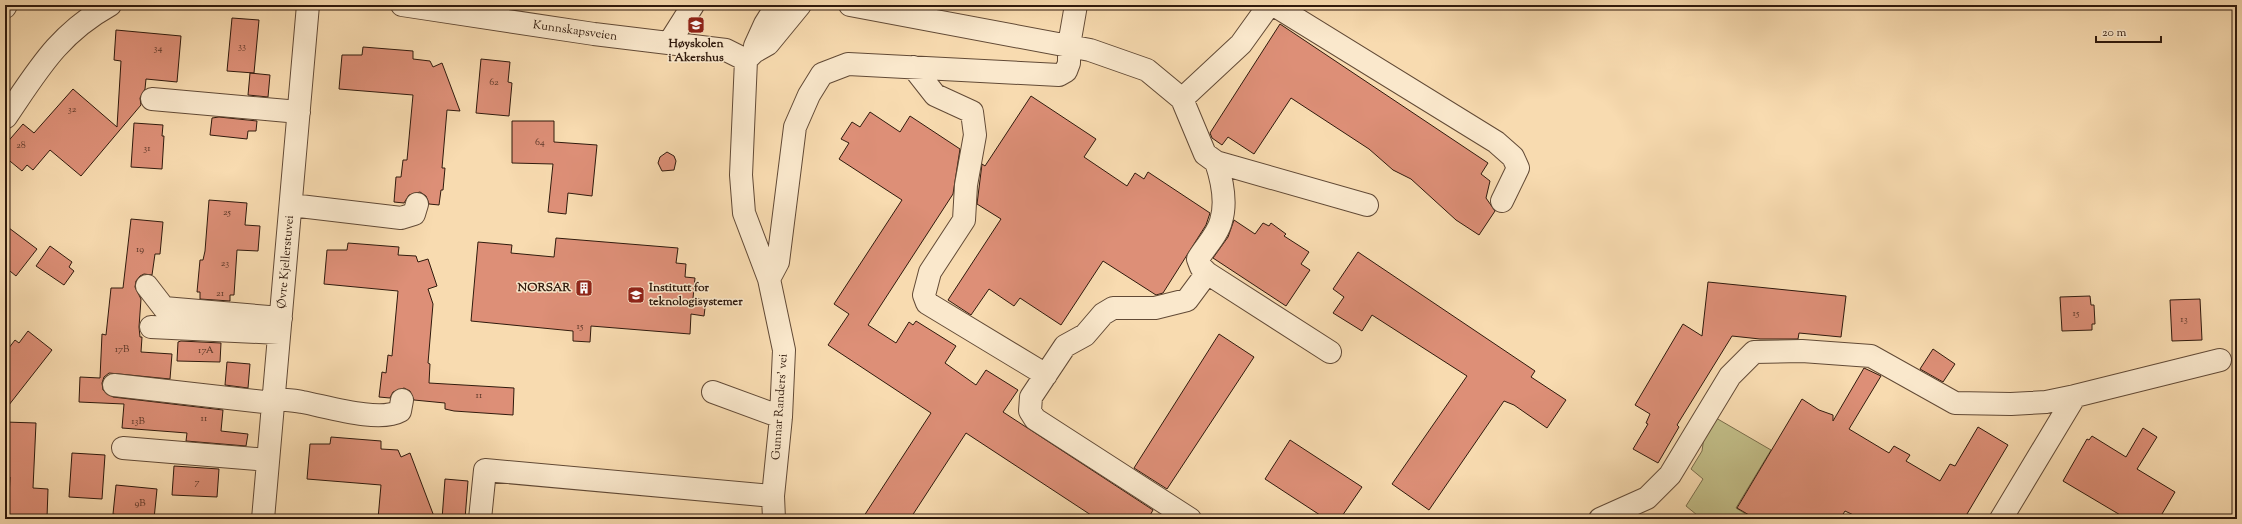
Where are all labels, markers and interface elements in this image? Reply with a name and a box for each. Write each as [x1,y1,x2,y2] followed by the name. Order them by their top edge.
[686,15,706,35] school or university icon: Høyskolen i Akershus
[532,16,618,46] street label: Kunnskapsveien
[2096,18,2161,44] scale bar
[2102,24,2127,42] text: 20 m
[667,35,724,67] place label: Høyskolen i Akershus
[238,39,246,54] house number: 33
[153,41,163,56] house number: 34
[489,75,499,90] house number: 62
[68,102,77,117] house number: 32
[535,135,545,150] house number: 64
[16,138,26,153] house number: 28
[143,141,151,156] house number: 31
[223,205,232,220] house number: 25
[273,214,299,310] street label: Øvre Kjellerstuvei
[136,242,144,257] house number: 19
[221,256,229,271] house number: 23
[574,278,594,298] building icon: NORSAR
[517,279,571,297] place label: NORSAR
[648,279,743,311] place label: Institutt for teknologisystemer
[626,285,646,305] school or university icon: Institutt for teknologisystemer
[216,286,225,301] house number: 21
[2073,306,2080,321] house number: 15
[2180,312,2188,327] house number: 13
[577,319,584,334] house number: 15
[115,342,130,357] house number: 17B
[198,343,214,358] house number: 17A
[767,353,793,461] street label: Gunnar Randers' vei
[476,388,483,403] house number: 11
[201,411,208,426] house number: 11
[131,414,146,429] house number: 13B
[194,475,200,490] house number: 7
[134,496,146,511] house number: 9B

